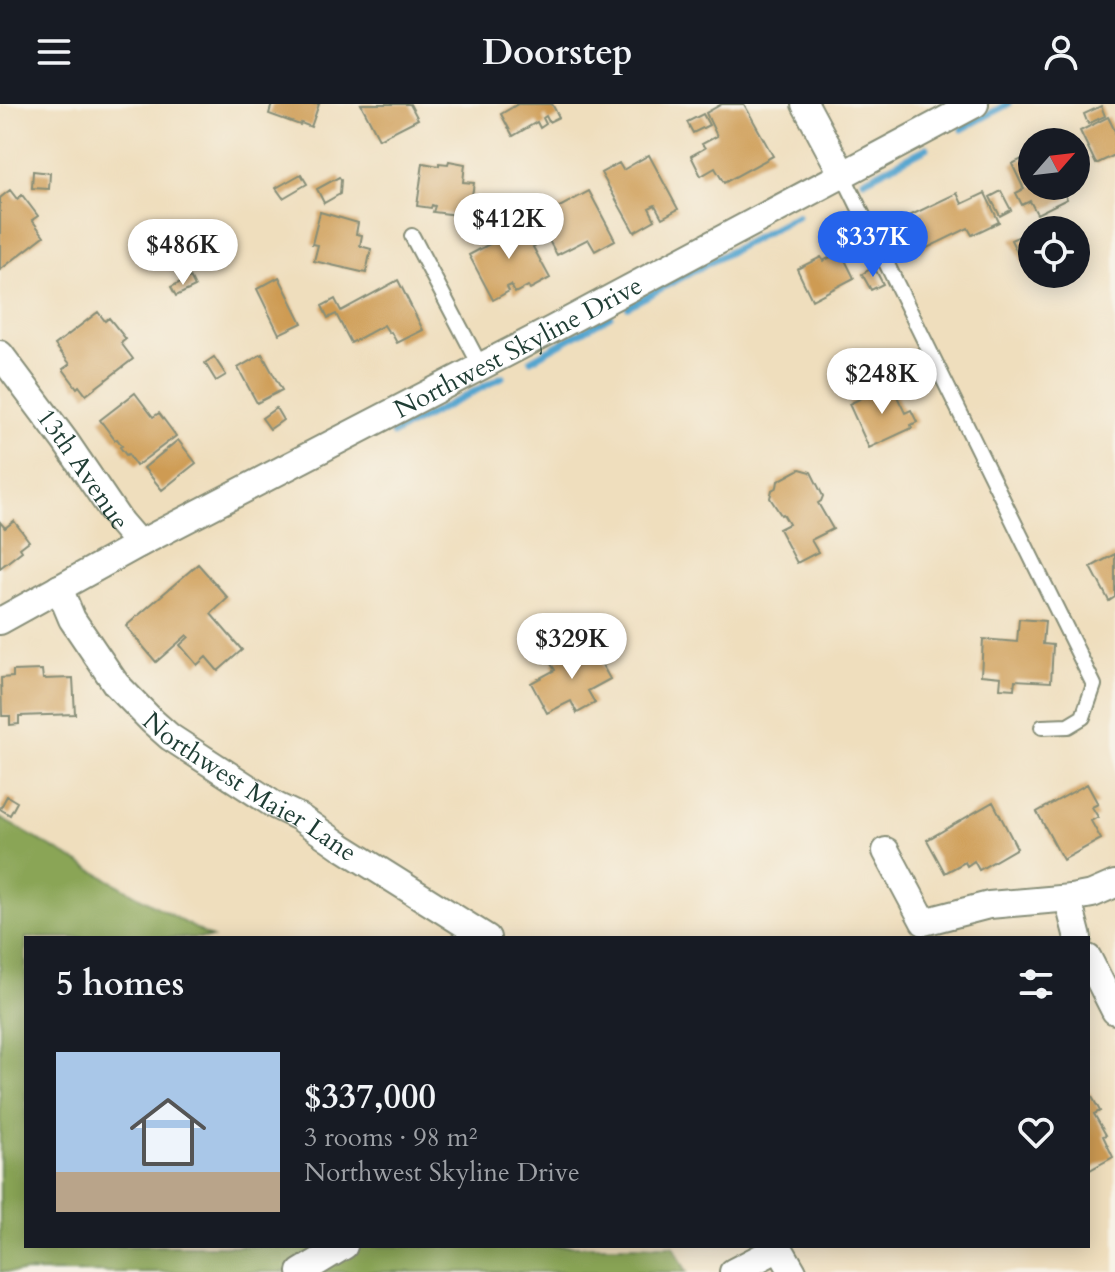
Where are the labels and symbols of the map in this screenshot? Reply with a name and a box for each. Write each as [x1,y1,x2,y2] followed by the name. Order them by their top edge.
[1018,128,1090,200] north arrow
[453,193,565,261] pin: $412K
[817,211,929,279] pin: $337K
[127,219,239,287] pin: $486K
[388,267,648,426] street label: Northwest Skyline Drive
[826,348,938,416] pin: $248K
[29,401,138,537] street label: 13th Avenue
[516,613,628,681] pin: $329K
[135,704,364,870] street label: Northwest Maier Lane

